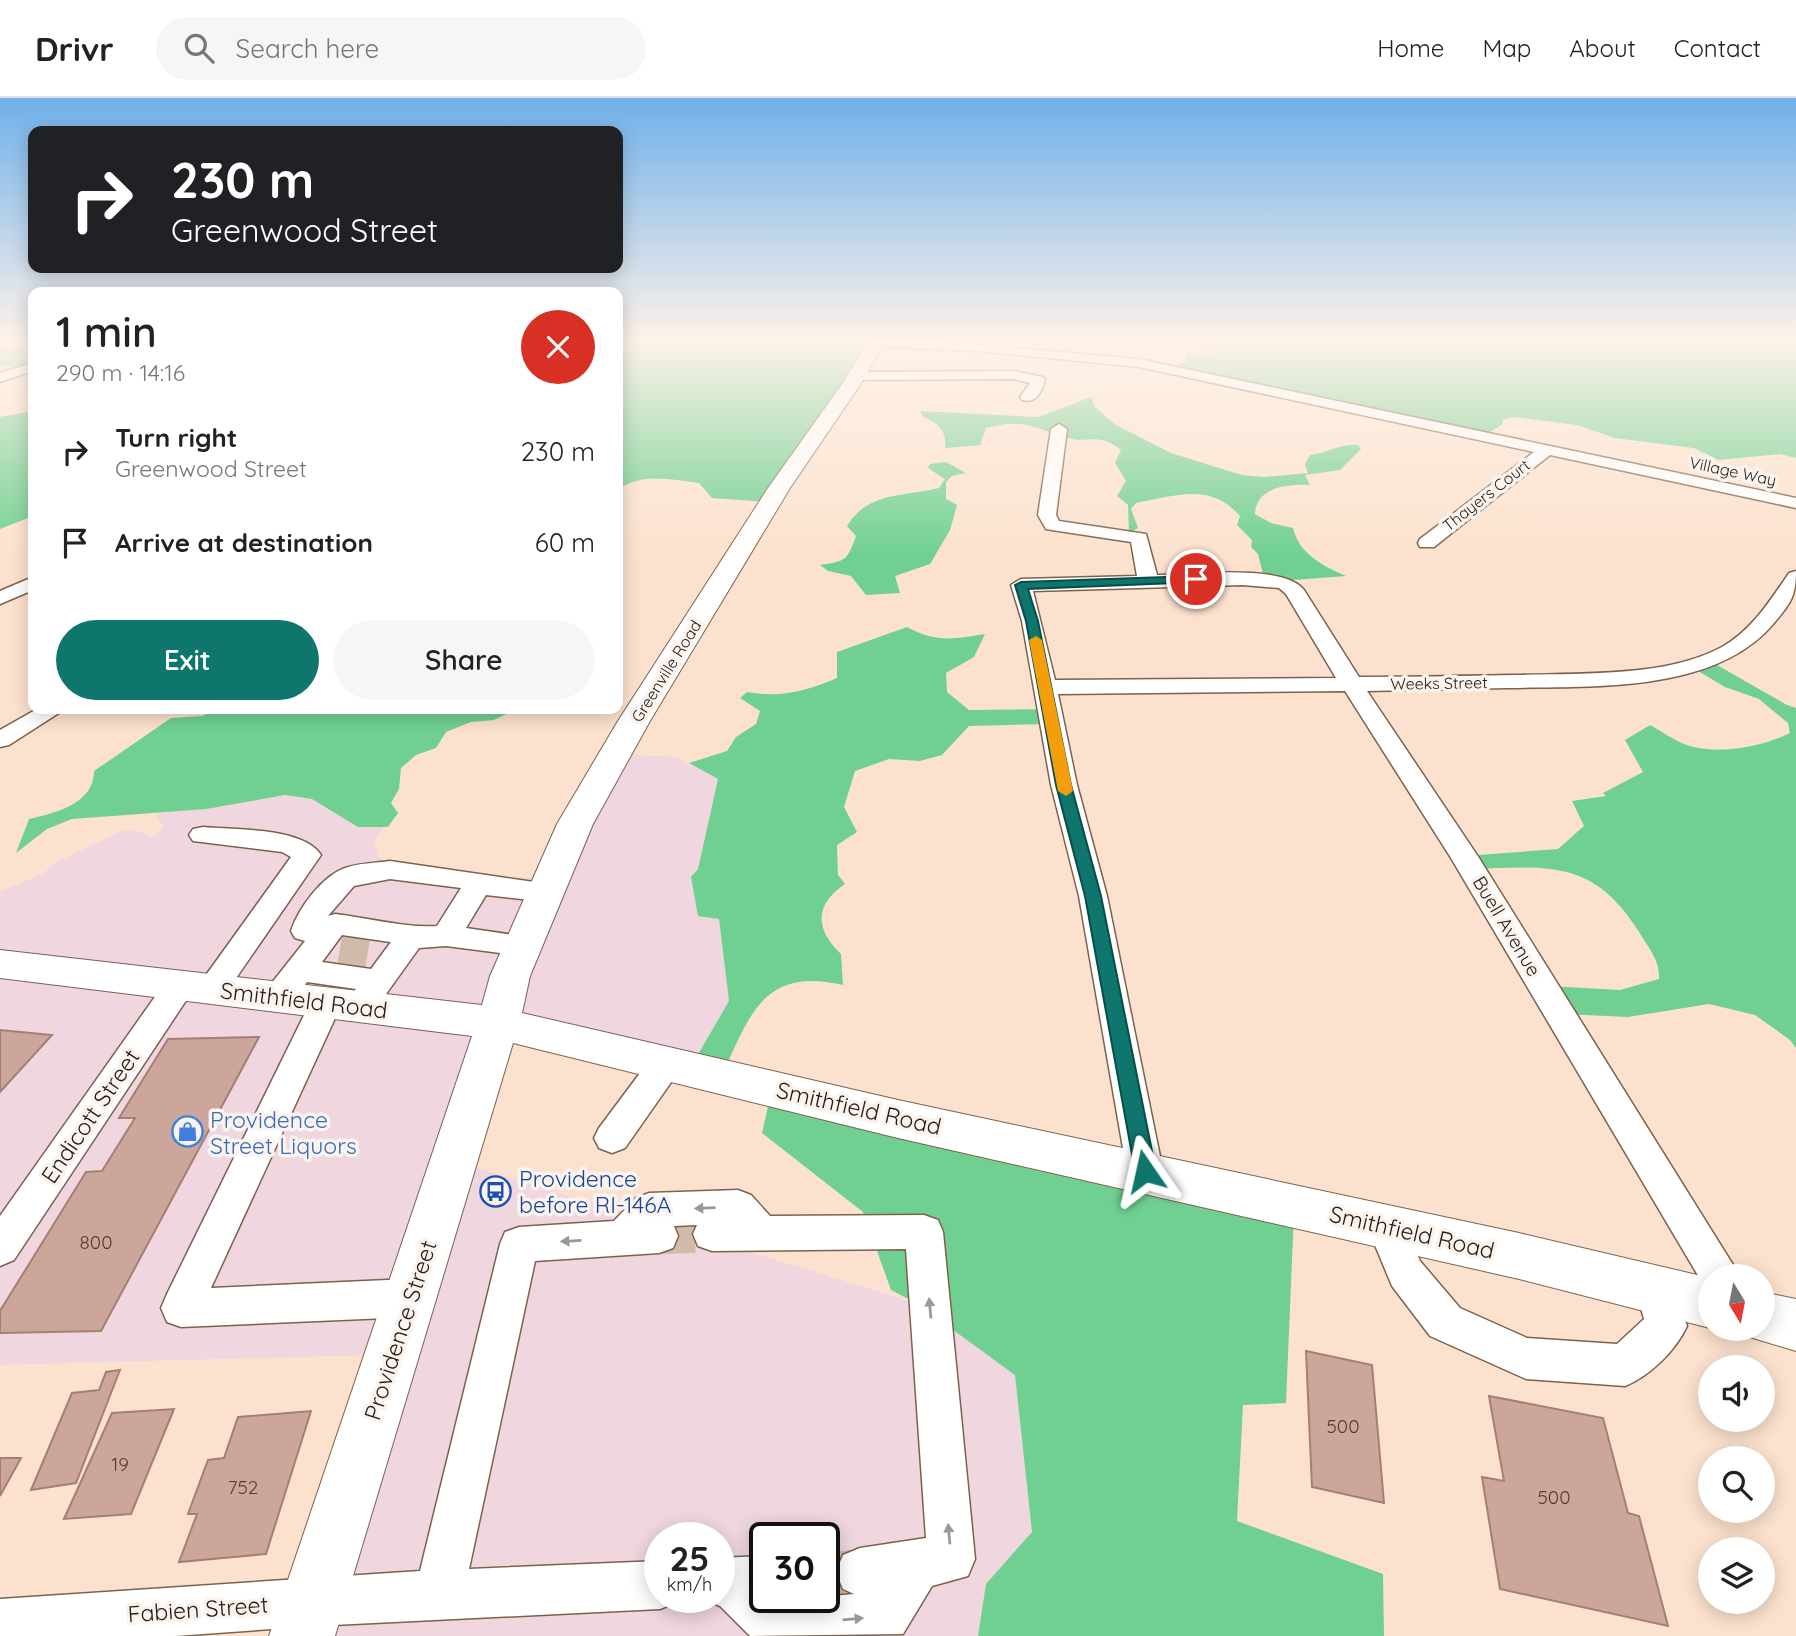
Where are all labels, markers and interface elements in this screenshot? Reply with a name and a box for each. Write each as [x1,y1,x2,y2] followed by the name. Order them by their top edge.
[156,17,646,80] search box
[35,28,114,69] text: Drivr
[180,29,218,67] icon: search
[236,32,379,65] text: Search here
[1377,33,1444,63] text: Home
[1482,33,1531,63] text: Map
[1569,33,1636,63] text: About
[1674,33,1761,63] text: Contact
[171,149,314,210] text: 230 m
[56,154,147,245] icon: right
[171,210,438,250] text: Greenwood Street
[56,305,157,358] text: 1 min
[521,310,595,384] button: close
[56,358,185,387] text: 290 m · 14:16
[115,421,237,454] text: Turn right
[56,433,94,471] icon: right
[521,435,595,468] text: 230 m
[1688,452,1778,490] street label: Village Way
[115,454,307,483] text: Greenwood Street
[1438,455,1534,535] street label: Thayers Court
[56,524,94,562] icon: arrive
[115,526,373,559] text: Arrive at destination
[535,526,595,559] text: 60 m
[1166,549,1226,609] pin
[1177,560,1215,598] icon: arrive
[627,616,705,726] street label: Greenville Road
[56,620,319,700] button: Exit
[333,620,595,700] button: Share
[1390,672,1488,694] street label: Weeks Street
[1468,871,1546,981] street label: Buell Avenue
[219,975,389,1025] street label: Smithfield Road
[34,1043,146,1189] street label: Endicott Street
[774,1075,944,1141] street label: Smithfield Road
[210,1105,357,1160] place label: Providence Street Liquors
[170,1115,204,1149] shop icon: Providence Street Liquors
[1108,1134,1182,1208] position arrow
[519,1164,672,1219] place label: Providence before RI-146A
[479,1174,513,1208] bus stop icon: Providence before RI-146A
[1327,1199,1497,1265] street label: Smithfield Road
[694,1203,716,1214] one-way arrow
[80,1230,112,1254] house number: 800
[357,1236,443,1424] street label: Providence Street
[560,1236,582,1247] one-way arrow
[1698,1264,1774,1340] north arrow
[1698,1264,1775,1614] map controls
[924,1296,935,1318] one-way arrow
[1698,1355,1775,1432] button: sound
[1327,1414,1359,1438] house number: 500
[1698,1446,1775,1523] button: search
[111,1452,129,1476] house number: 19
[228,1475,258,1499] house number: 752
[1538,1485,1570,1509] house number: 500
[749,1522,840,1613] speed limit sign: 30
[943,1523,954,1545] one-way arrow
[669,1536,710,1580] text: 25
[1698,1537,1775,1614] button: layers
[667,1573,712,1596] text: km/h
[127,1590,269,1628] street label: Fabien Street
[842,1613,864,1624] one-way arrow

